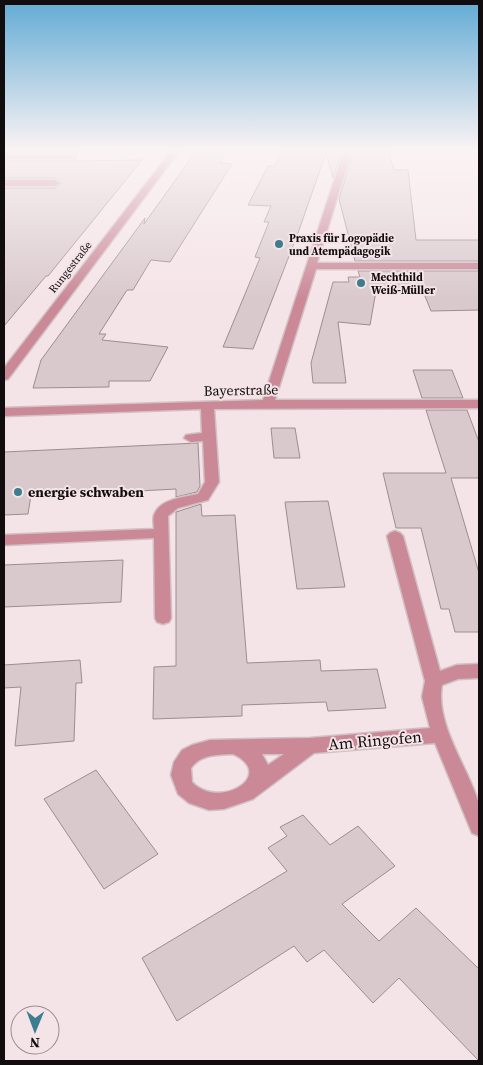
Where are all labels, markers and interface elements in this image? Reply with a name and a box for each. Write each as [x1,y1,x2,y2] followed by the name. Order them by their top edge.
[289,231,394,259] place label: Praxis für Logopädie und Atempädagogik
[45,238,96,296] street label: Rungestraße
[273,238,285,250] marker: Praxis für Logopädie und Atempädagogik
[371,270,436,298] place label: Mechthild Weiß-Müller
[355,277,367,289] marker: Mechthild Weiß-Müller
[204,379,278,401] street label: Bayerstraße
[28,482,144,502] place label: energie schwaben
[12,486,24,498] marker: energie schwaben
[327,725,423,755] street label: Am Ringofen
[10,1005,60,1055] north arrow
[29,1033,40,1053] text: N

